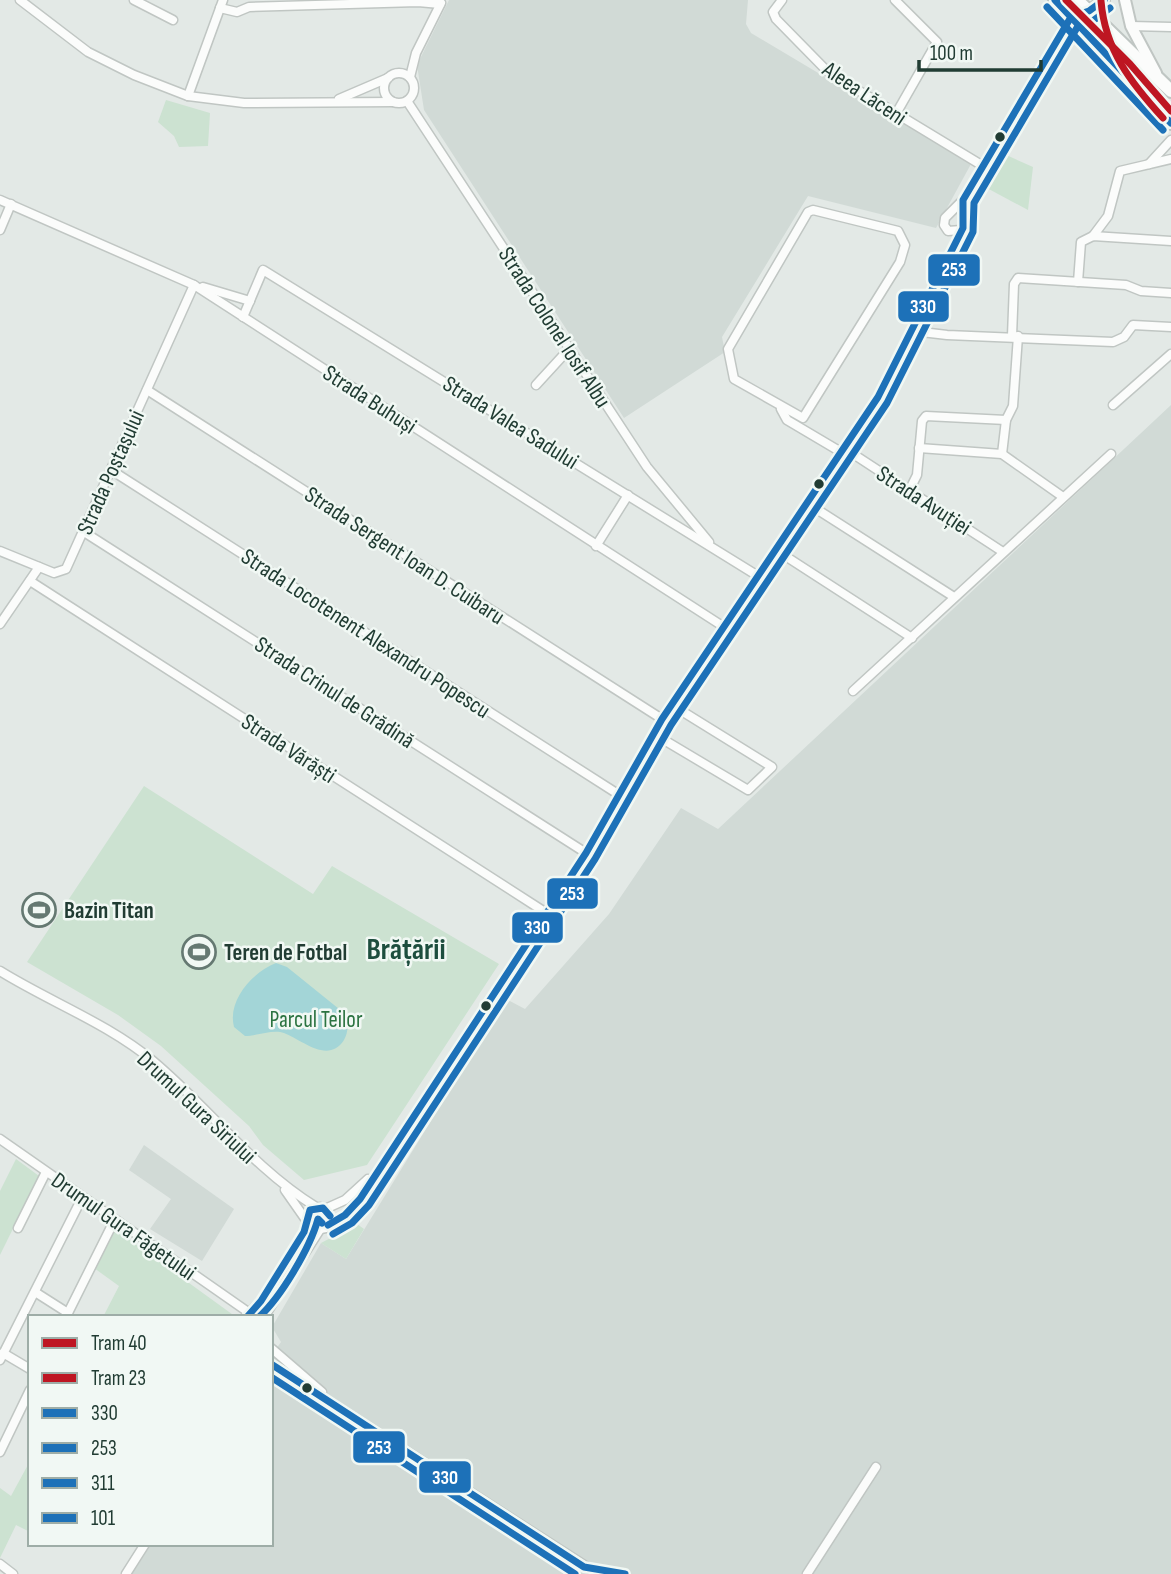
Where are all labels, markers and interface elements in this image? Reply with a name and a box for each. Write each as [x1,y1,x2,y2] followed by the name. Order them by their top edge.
[919,28,1042,72] scale bar
[930,41,973,66] text: 100 m
[816,55,912,132] street label: Aleea Lăceni
[993,130,1007,144] unlabelled marker
[492,242,617,413] street label: Strada Colonel Iosif Albu
[927,253,981,287] line badge: 253
[941,259,967,282] text: 253
[897,290,950,323] line badge: 330
[910,296,936,319] text: 330
[317,359,421,440] street label: Strada Buhuși
[437,370,583,476] street label: Strada Valea Sadului
[71,406,151,539] street label: Strada Poștașului
[871,460,976,542] street label: Strada Avuției
[812,477,826,491] unlabelled marker
[299,481,510,631] street label: Strada Sergent Ioan D. Cuibaru
[236,543,495,725] street label: Strada Locotenent Alexandru Popescu
[249,631,420,755] street label: Strada Crinul de Grădină
[236,708,341,790] street label: Strada Vărăști
[546,877,599,910] line badge: 253
[559,883,585,906] text: 253
[20,891,58,929] sports icon: Bazin Titan
[64,897,154,925] place label: Bazin Titan
[511,911,564,944] line badge: 330
[524,917,550,940] text: 330
[366,932,446,968] district label: Brățării
[180,933,218,971] sports icon: Teren de Fotbal
[224,939,347,967] place label: Teren de Fotbal
[479,999,493,1013] unlabelled marker
[269,1006,363,1034] park label: Parcul Teilor
[131,1045,262,1170] street label: Drumul Gura Siriului
[46,1167,201,1287] street label: Drumul Gura Făgetului
[28,1315,273,1546] legend
[91,1331,147,1356] text: Tram 40
[91,1366,146,1391] text: Tram 23
[300,1381,314,1395] unlabelled marker
[91,1401,118,1426] text: 330
[352,1430,406,1464] line badge: 253
[91,1436,117,1461] text: 253
[366,1437,392,1460] text: 253
[418,1460,472,1494] line badge: 330
[432,1467,458,1490] text: 330
[91,1471,115,1496] text: 311
[91,1506,116,1531] text: 101

